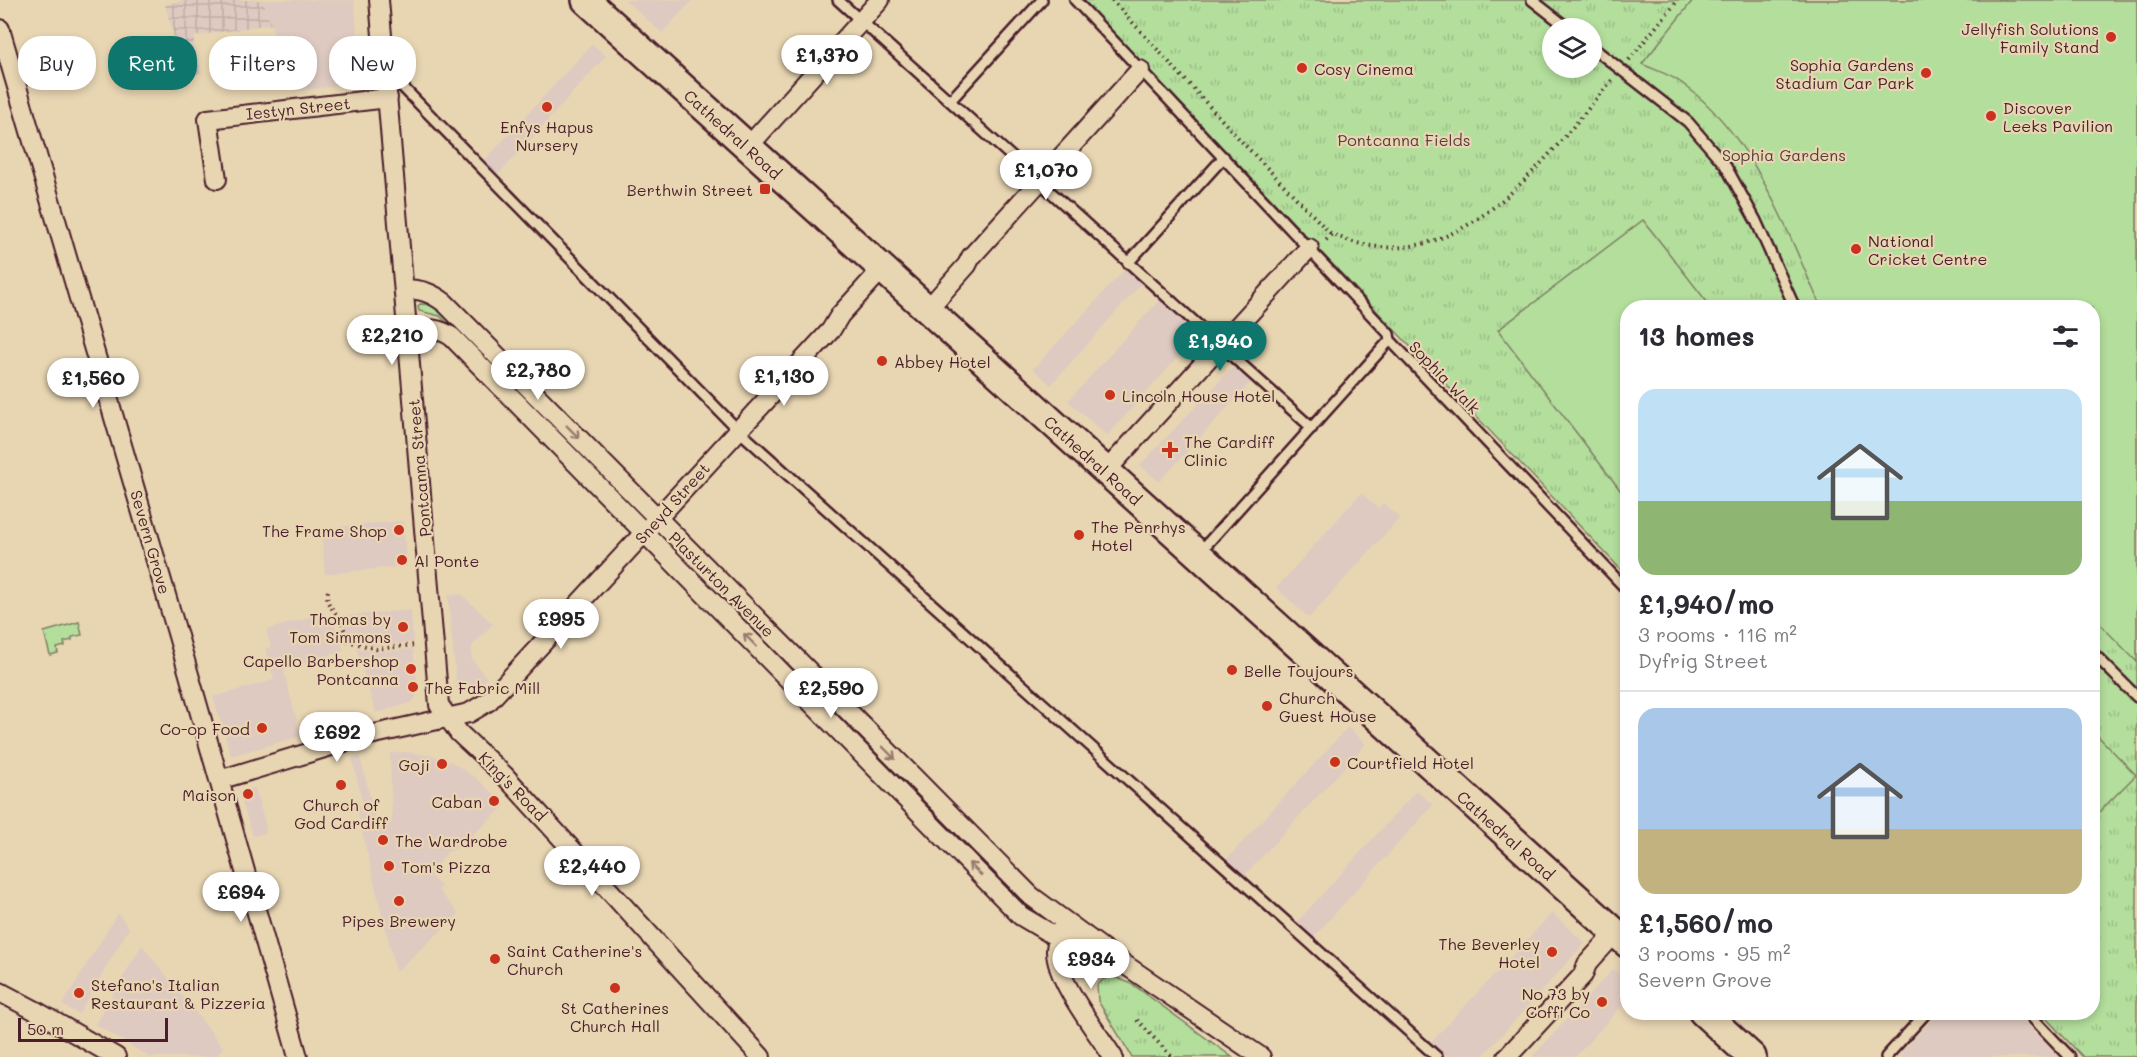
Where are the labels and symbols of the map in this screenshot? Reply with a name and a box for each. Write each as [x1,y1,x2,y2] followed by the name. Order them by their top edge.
[1962,18,2099,57] place label: Jellyfish Solutions Family Stand
[2104,30,2118,44] marker: Jellyfish Solutions Family Stand
[778,35,876,86] pin: £1,370
[1776,54,1914,93] place label: Sophia Gardens Stadium Car Park
[1314,58,1414,79] place label: Cosy Cinema
[1295,61,1309,75] marker: Cosy Cinema
[1919,66,1933,80] marker: Sophia Gardens Stadium Car Park
[680,85,786,183] street label: Cathedral Road
[245,92,351,124] street label: Iestyn Street
[2003,97,2113,136] place label: Discover Leeks Pavilion
[540,100,554,114] marker: Enfys Hapus Nursery
[1984,109,1998,123] marker: Discover Leeks Pavilion
[500,116,594,155] place label: Enfys Hapus Nursery
[1337,129,1471,150] park label: Pontcanna Fields
[1722,144,1846,165] park label: Sophia Gardens
[997,150,1095,201] pin: £1,070
[627,179,753,200] place label: Berthwin Street
[758,182,772,196] marker: Berthwin Street
[1868,230,1988,269] place label: National Cricket Centre
[1849,242,1863,256] marker: National Cricket Centre
[343,315,441,366] pin: £2,210
[1171,321,1269,372] pin: £1,940
[1405,336,1485,418] street label: Sophia Walk
[489,350,587,401] pin: £2,780
[894,351,991,372] place label: Abbey Hotel
[875,354,889,368] marker: Abbey Hotel
[735,356,833,407] pin: £1,130
[44,358,142,409] pin: £1,560
[1122,385,1275,406] place label: Lincoln House Hotel
[1103,388,1117,402] marker: Lincoln House Hotel
[403,398,435,538] street label: Pontcanna Street
[1040,411,1146,509] street label: Cathedral Road
[565,425,580,440] one-way arrow
[1184,431,1275,470] place label: The Cardiff Clinic
[1161,441,1179,459] marker: The Cardiff Clinic
[630,458,714,548] street label: Sneyd Street
[126,488,176,596] street label: Severn Grove
[1091,516,1186,555] place label: The Penrhys Hotel
[262,520,387,541] place label: The Frame Shop
[392,523,406,537] marker: The Frame Shop
[665,527,779,641] street label: Plasturton Avenue
[1072,528,1086,542] marker: The Penrhys Hotel
[414,550,479,571] place label: Al Ponte
[395,553,409,567] marker: Al Ponte
[525,599,597,650] pin: £995
[289,608,391,647] place label: Thomas by Tom Simmons
[396,620,410,634] marker: Thomas by Tom Simmons
[742,632,757,647] one-way arrow
[243,650,399,689] place label: Capello Barbershop Pontcanna
[1244,660,1353,681] place label: Belle Toujours
[404,662,418,676] marker: Capello Barbershop Pontcanna
[1225,663,1239,677] marker: Belle Toujours
[782,668,880,719] pin: £2,590
[425,677,540,698] place label: The Fabric Mill
[406,680,420,694] marker: The Fabric Mill
[1279,687,1377,726] place label: Church Guest House
[1260,699,1274,713] marker: Church Guest House
[301,712,373,763] pin: £692
[160,718,250,739] place label: Co-op Food
[255,721,269,735] marker: Co-op Food
[882,745,897,760] one-way arrow
[475,747,551,825] street label: King's Road
[1347,752,1474,773] place label: Courtfield Hotel
[398,754,430,775] place label: Goji
[1328,755,1342,769] marker: Courtfield Hotel
[435,757,449,771] marker: Goji
[334,778,348,792] marker: Church of God Cardiff
[182,784,236,805] place label: Maison
[1453,786,1559,884] street label: Cathedral Road
[241,787,255,801] marker: Maison
[432,791,482,812] place label: Caban
[294,794,389,833] place label: Church of God Cardiff
[487,794,501,808] marker: Caban
[395,830,508,851] place label: The Wardrobe
[376,833,390,847] marker: The Wardrobe
[543,846,641,897] pin: £2,440
[401,856,491,877] place label: Tom's Pizza
[382,859,396,873] marker: Tom's Pizza
[967,861,982,876] one-way arrow
[205,872,277,923] pin: £694
[392,894,406,908] marker: Pipes Brewery
[342,910,456,931] place label: Pipes Brewery
[1439,933,1540,972] place label: The Beverley Hotel
[1055,939,1127,990] pin: £934
[507,940,642,979] place label: Saint Catherine's Church
[1545,945,1559,959] marker: The Beverley Hotel
[488,952,502,966] marker: Saint Catherine's Church
[91,974,266,1013] place label: Stefano's Italian Restaurant & Pizzeria
[608,981,622,995] marker: St Catherines Church Hall
[1522,983,1590,1022] place label: No 73 by Coffi Co
[72,986,86,1000] marker: Stefano's Italian Restaurant & Pizzeria
[1595,995,1609,1009] marker: No 73 by Coffi Co
[561,997,669,1036] place label: St Catherines Church Hall
[18,1015,168,1042] scale bar

